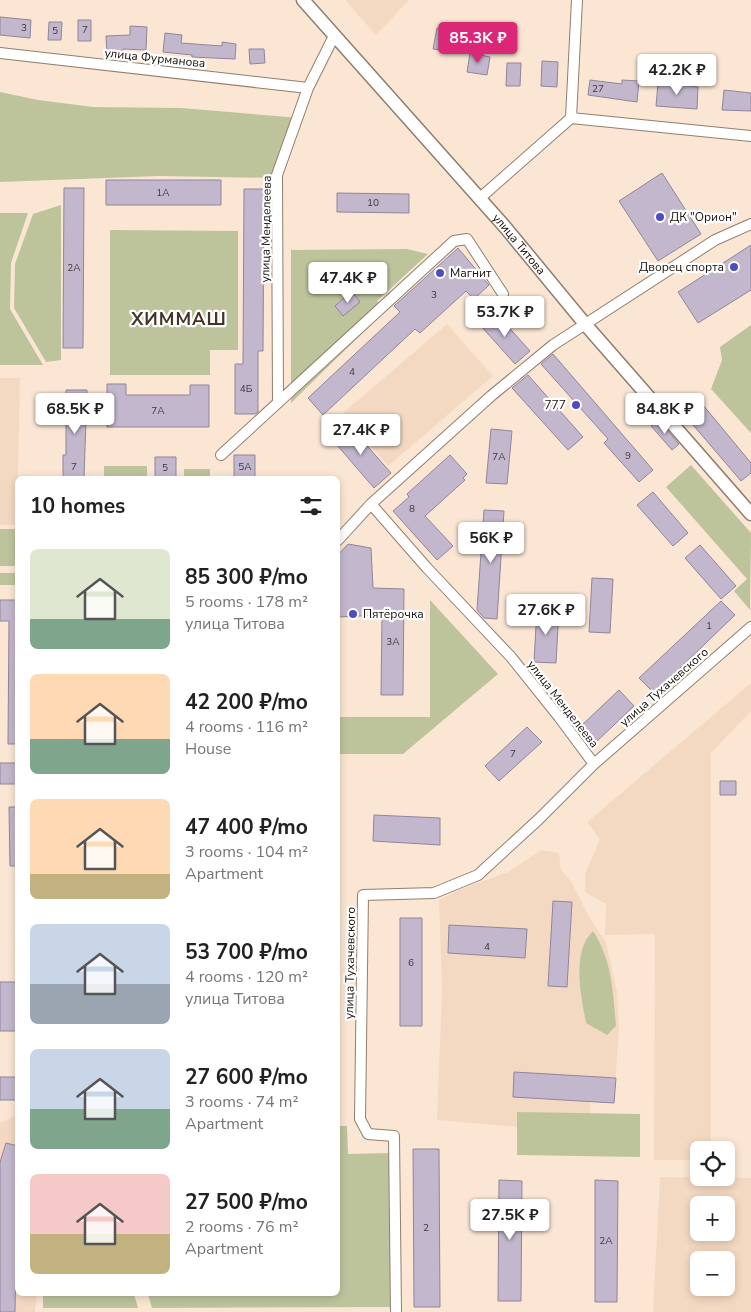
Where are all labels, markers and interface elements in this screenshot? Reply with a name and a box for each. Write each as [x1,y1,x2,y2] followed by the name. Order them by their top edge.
[21,21,27,35] house number: 3
[432,22,524,64] pin: 85.3K ₽
[82,23,88,37] house number: 7
[52,24,58,38] house number: 5
[449,27,507,49] text: 85.3K ₽
[104,45,206,71] street label: улица Фурманова
[631,54,723,96] pin: 42.2K ₽
[648,59,706,81] text: 42.2K ₽
[592,82,604,96] house number: 27
[257,175,275,283] street label: улица Менделеева
[156,186,170,200] house number: 1А
[367,196,379,210] house number: 10
[670,209,737,225] place label: ДК "Орион"
[489,210,549,278] street label: улица Титова
[654,211,666,223] marker: ДК "Орион"
[639,259,724,275] place label: Дворец спорта
[67,261,81,275] house number: 2А
[728,261,740,273] marker: Дворец спорта
[302,262,394,304] pin: 47.4K ₽
[450,265,492,281] place label: Магнит
[319,267,377,289] text: 47.4K ₽
[434,267,446,279] marker: Магнит
[431,288,437,302] house number: 3
[459,296,551,338] pin: 53.7K ₽
[476,301,534,323] text: 53.7K ₽
[130,307,227,331] district label: ХИММАШ
[349,365,355,379] house number: 4
[240,382,253,396] house number: 4Б
[29,392,121,435] pin: 68.5K ₽
[619,392,711,435] pin: 84.8K ₽
[544,397,566,413] place label: 777
[46,398,104,420] text: 68.5K ₽
[636,398,694,420] text: 84.8K ₽
[570,399,582,411] marker: 777
[151,404,165,418] house number: 7А
[315,414,407,456] pin: 27.4K ₽
[332,419,390,441] text: 27.4K ₽
[625,449,631,463] house number: 9
[492,450,506,464] house number: 7А
[71,460,77,474] house number: 7
[238,460,252,474] house number: 5А
[162,461,168,475] house number: 5
[30,492,125,520] text: 10 homes
[297,492,325,520] icon: filters
[409,502,415,516] house number: 8
[456,522,526,564] pin: 56K ₽
[469,527,513,549] text: 56K ₽
[185,563,308,591] text: 85 300 ₽/mo
[70,569,130,629] icon: home
[185,591,308,613] text: 5 rooms · 178 m²
[500,594,592,636] pin: 27.6K ₽
[517,599,575,621] text: 27.6K ₽
[363,606,424,622] place label: Пятёрочка
[347,608,359,620] marker: Пятёрочка
[185,613,285,635] text: улица Титова
[706,619,712,633] house number: 1
[386,635,400,649] house number: 3А
[616,644,712,730] street label: улица Тухачевского
[524,657,602,751] street label: улица Менделеева
[185,688,308,716] text: 42 200 ₽/mo
[70,694,130,754] icon: home
[185,716,308,738] text: 4 rooms · 116 m²
[185,738,231,760] text: House
[510,747,516,761] house number: 7
[185,813,308,841] text: 47 400 ₽/mo
[70,819,130,879] icon: home
[185,841,308,863] text: 3 rooms · 104 m²
[185,863,263,885] text: Apartment
[341,906,359,1019] street label: улица Тухачевского
[185,938,308,966] text: 53 700 ₽/mo
[484,940,490,954] house number: 4
[70,944,130,1004] icon: home
[408,956,414,970] house number: 6
[185,966,308,988] text: 4 rooms · 120 m²
[185,988,285,1010] text: улица Титова
[185,1063,308,1091] text: 27 600 ₽/mo
[70,1069,130,1129] icon: home
[185,1091,298,1113] text: 3 rooms · 74 m²
[185,1113,263,1135] text: Apartment
[690,1141,735,1296] map controls
[690,1141,735,1186] button: locate
[185,1188,308,1216] text: 27 500 ₽/mo
[70,1194,130,1254] icon: home
[690,1196,735,1241] button: +
[464,1198,556,1241] pin: 27.5K ₽
[481,1204,539,1226] text: 27.5K ₽
[185,1216,298,1238] text: 2 rooms · 76 m²
[423,1221,429,1235] house number: 2
[599,1234,613,1248] house number: 2А
[185,1238,263,1260] text: Apartment
[690,1251,735,1296] button: −

